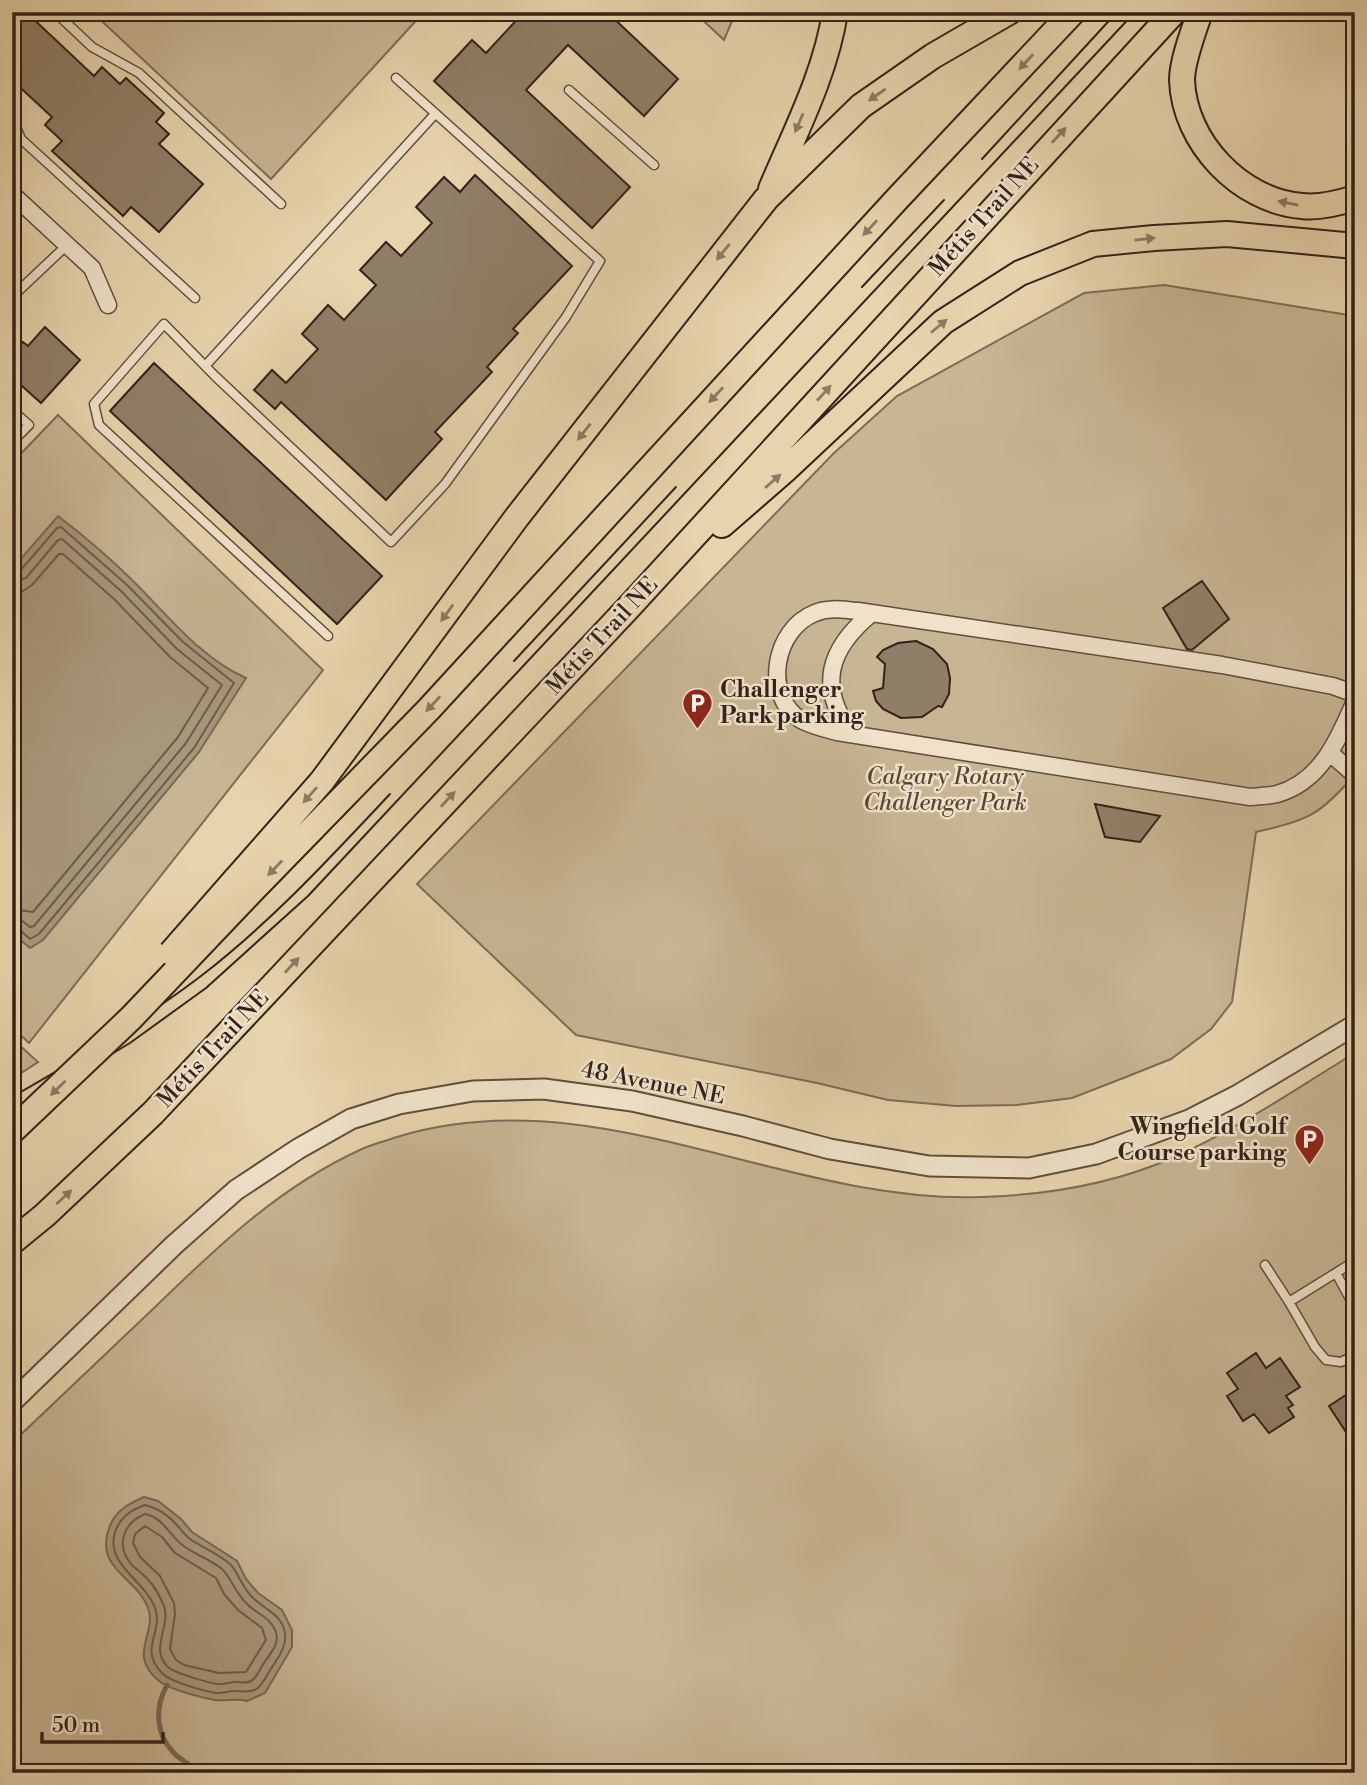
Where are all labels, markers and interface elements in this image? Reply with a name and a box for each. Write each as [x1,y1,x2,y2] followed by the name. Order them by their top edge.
[1018,53,1034,70] one-way arrow
[868,88,886,102] one-way arrow
[793,113,804,134] one-way arrow
[1051,127,1067,144] one-way arrow
[923,151,1045,283] street label: Métis Trail NE
[1277,197,1299,208] one-way arrow
[863,219,879,236] one-way arrow
[1134,233,1156,244] one-way arrow
[716,242,731,260] one-way arrow
[931,319,948,334] one-way arrow
[815,385,831,402] one-way arrow
[708,386,724,404] one-way arrow
[576,422,591,440] one-way arrow
[764,474,781,489] one-way arrow
[540,571,664,701] street label: Métis Trail NE
[440,604,454,622] one-way arrow
[720,676,865,730] place label: Challenger Park parking
[680,686,714,730] parking icon: Challenger Park parking
[425,695,441,713] one-way arrow
[863,763,1027,817] park label: Calgary Rotary Challenger Park
[302,786,318,804] one-way arrow
[439,791,455,808] one-way arrow
[266,859,283,876] one-way arrow
[284,956,300,974] one-way arrow
[151,984,275,1114] street label: Métis Trail NE
[579,1055,727,1111] street label: 48 Avenue NE
[50,1080,67,1096] one-way arrow
[1118,1113,1289,1167] place label: Wingfield Golf Course parking
[1292,1123,1326,1167] parking icon: Wingfield Golf Course parking
[55,1190,72,1206] one-way arrow
[42,1701,163,1745] scale bar
[52,1713,100,1739] text: 50 m

